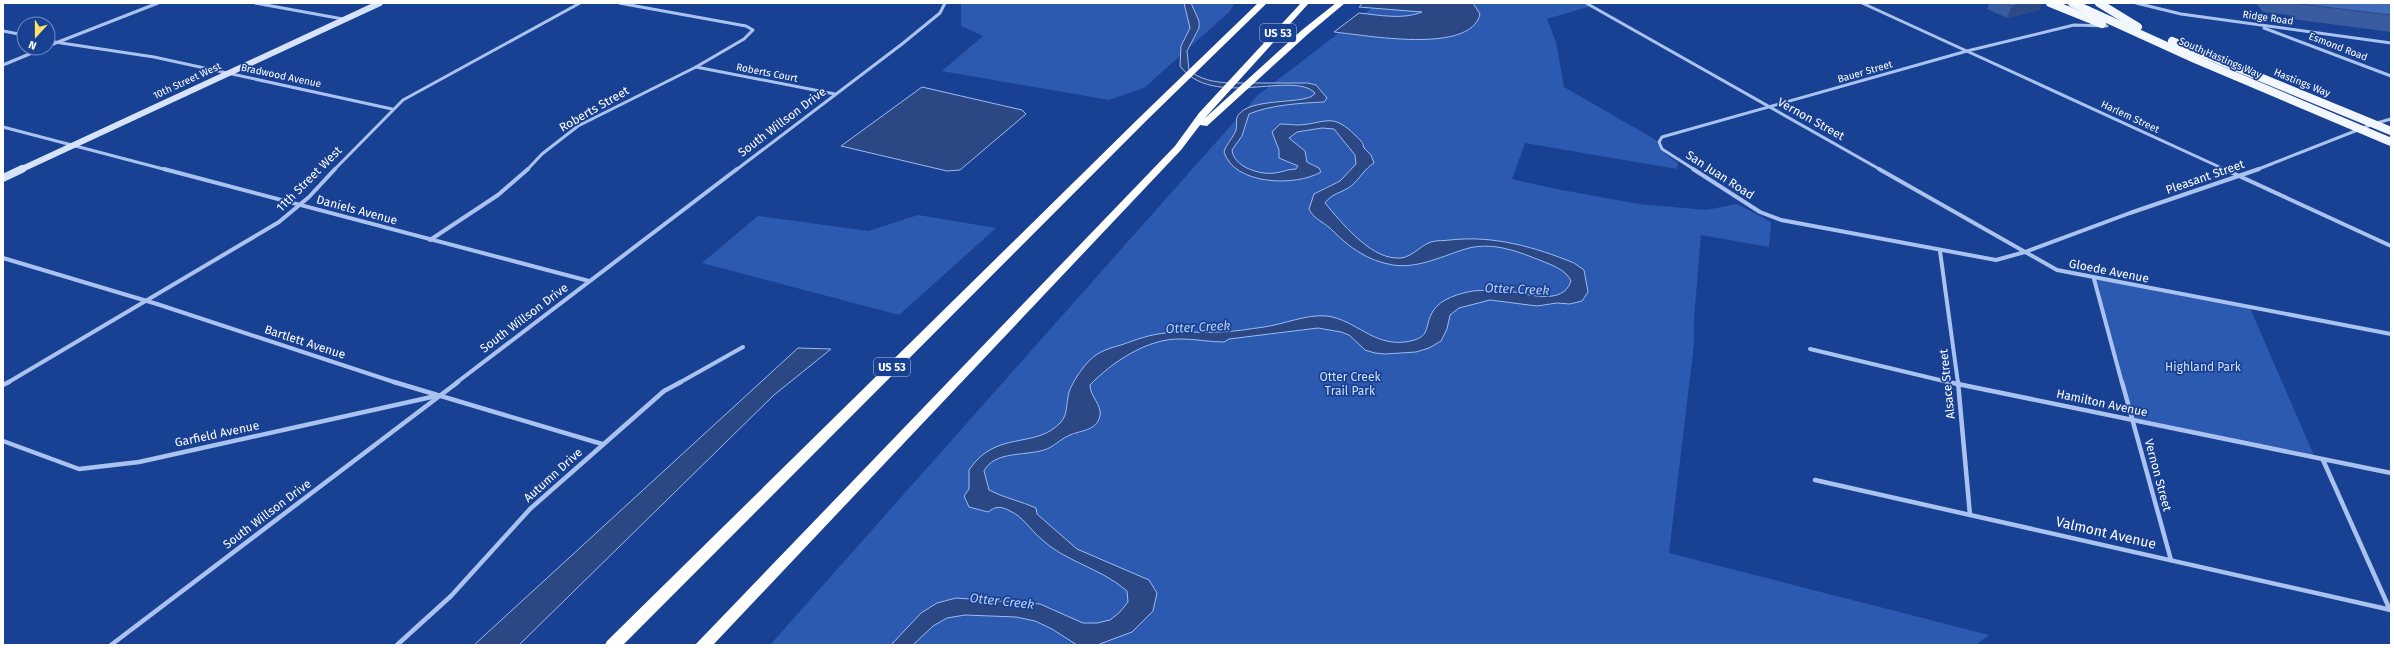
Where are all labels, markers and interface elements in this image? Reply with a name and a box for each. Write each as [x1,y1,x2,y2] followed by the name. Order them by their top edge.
[2242,9,2294,27] street label: Ridge Road
[16,16,56,56] north arrow
[1260,24,1296,42] road number: US 53
[2307,30,2369,64] street label: Esmond Road
[2177,35,2263,81] street label: South Hastings Way
[27,37,38,52] text: N
[1836,58,1894,86] street label: Bauer Street
[151,60,223,102] street label: 10th Street West
[735,61,799,85] street label: Roberts Court
[240,62,322,90] street label: Bradwood Avenue
[2272,66,2332,100] street label: Hastings Way
[557,83,632,135] street label: Roberts Street
[735,84,829,160] street label: South Willson Drive
[1775,95,1847,143] street label: Vernon Street
[2099,98,2161,136] street label: Harlem Street
[273,143,345,215] street label: 11th Street West
[1683,148,1757,202] street label: San Juan Road
[2164,157,2247,197] street label: Pleasant Street
[315,192,399,228] street label: Daniels Avenue
[2068,256,2150,286] street label: Gloede Avenue
[477,280,571,356] street label: South Willson Drive
[1484,280,1550,298] water label: Otter Creek
[1165,318,1231,336] water label: Otter Creek
[263,322,347,362] street label: Bartlett Avenue
[1936,348,1958,420] street label: Alsace Street
[874,358,910,376] road number: US 53
[2165,360,2242,374] park label: Highland Park
[1319,370,1381,398] park label: Otter Creek Trail Park
[2055,386,2149,420] street label: Hamilton Avenue
[174,418,260,450] street label: Garfield Avenue
[2142,437,2175,513] street label: Vernon Street
[521,445,585,505] street label: Autumn Drive
[220,476,314,552] street label: South Willson Drive
[2054,513,2158,553] street label: Valmont Avenue
[969,590,1035,612] water label: Otter Creek

